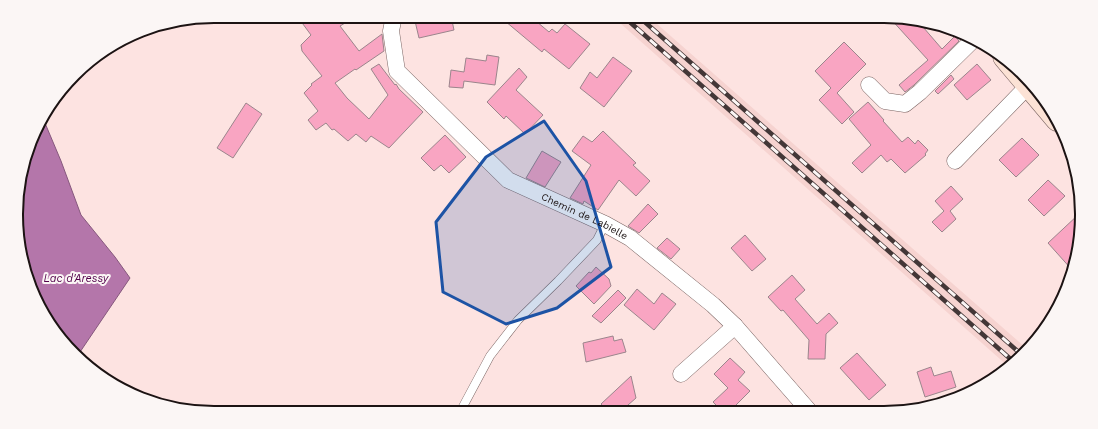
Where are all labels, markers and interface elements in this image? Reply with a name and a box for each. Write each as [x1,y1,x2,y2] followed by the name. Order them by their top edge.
[540,190,630,241] street label: Chemin de Labielle
[44,272,110,285] water label: Lac d'Aressy

